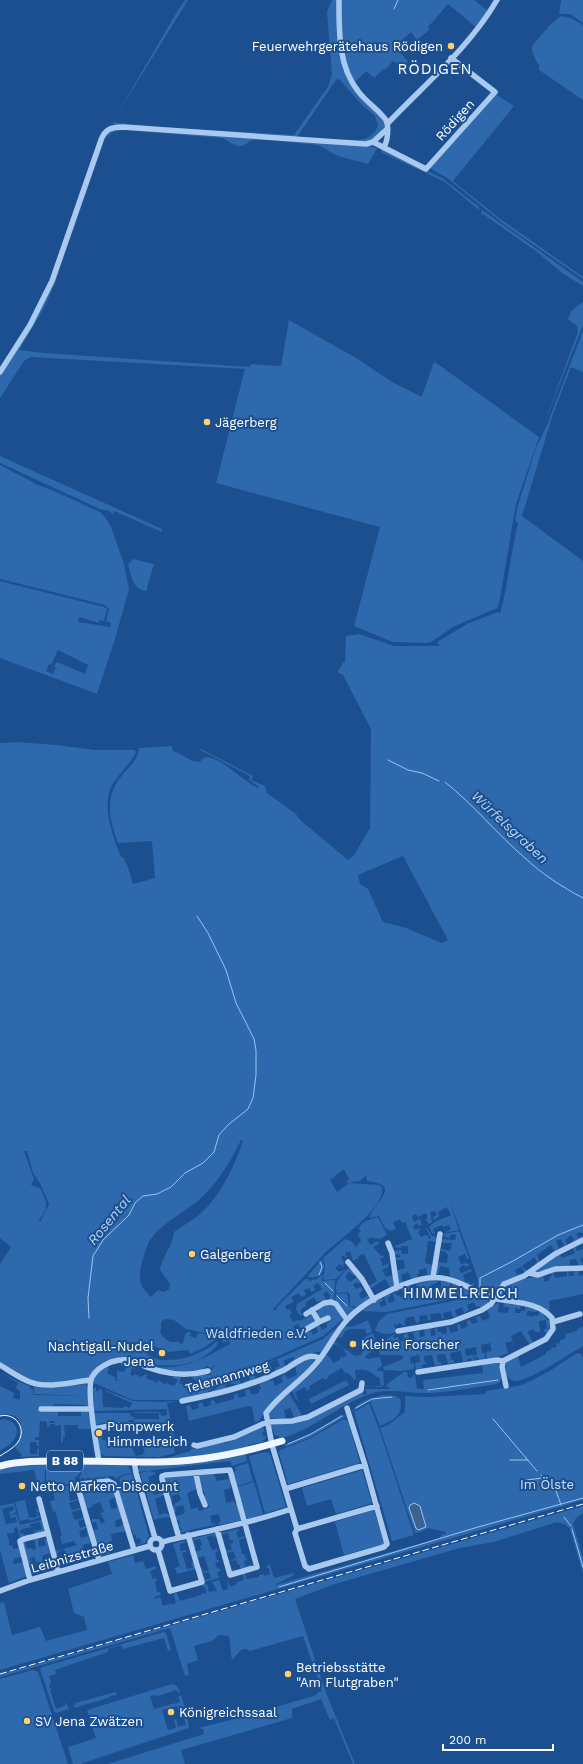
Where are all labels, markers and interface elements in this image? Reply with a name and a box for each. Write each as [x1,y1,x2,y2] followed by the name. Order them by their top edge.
[252,39,443,54] place label: Feuerwehrgerätehaus Rödigen
[446,41,456,51] marker: Feuerwehrgerätehaus Rödigen
[398,60,472,78] district label: RÖDIGEN
[433,96,477,144] street label: Rödigen
[215,415,277,430] place label: Jägerberg
[202,417,212,427] marker: Jägerberg
[468,787,552,867] water label: Würfelsgraben
[84,1192,134,1248] water label: Rosental
[200,1247,271,1262] place label: Galgenberg
[187,1249,197,1259] marker: Galgenberg
[403,1284,519,1302] district label: HIMMELREICH
[206,1326,306,1341] park label: Waldfrieden e.V.
[361,1337,459,1352] place label: Kleine Forscher
[48,1339,155,1369] place label: Nachtigall-Nudel Jena
[348,1339,358,1349] marker: Kleine Forscher
[157,1348,167,1358] marker: Nachtigall-Nudel Jena
[183,1358,271,1396] street label: Telemannweg
[107,1419,188,1449] place label: Pumpwerk Himmelreich
[94,1428,104,1438] marker: Pumpwerk Himmelreich
[47,1451,83,1471] road number: B 88
[520,1477,574,1492] park label: Im Ölste
[30,1479,179,1494] place label: Netto Marken-Discount
[17,1481,27,1491] marker: Netto Marken-Discount
[29,1538,115,1576] street label: Leibnizstraße
[296,1660,399,1690] place label: Betriebsstätte "Am Flutgraben"
[283,1669,293,1679] marker: Betriebsstätte "Am Flutgraben"
[179,1705,277,1720] place label: Königreichssaal
[166,1707,176,1717] marker: Königreichssaal
[35,1714,143,1729] place label: SV Jena Zwätzen
[22,1716,32,1726] marker: SV Jena Zwätzen
[443,1726,553,1752] scale bar
[449,1733,486,1747] text: 200 m

